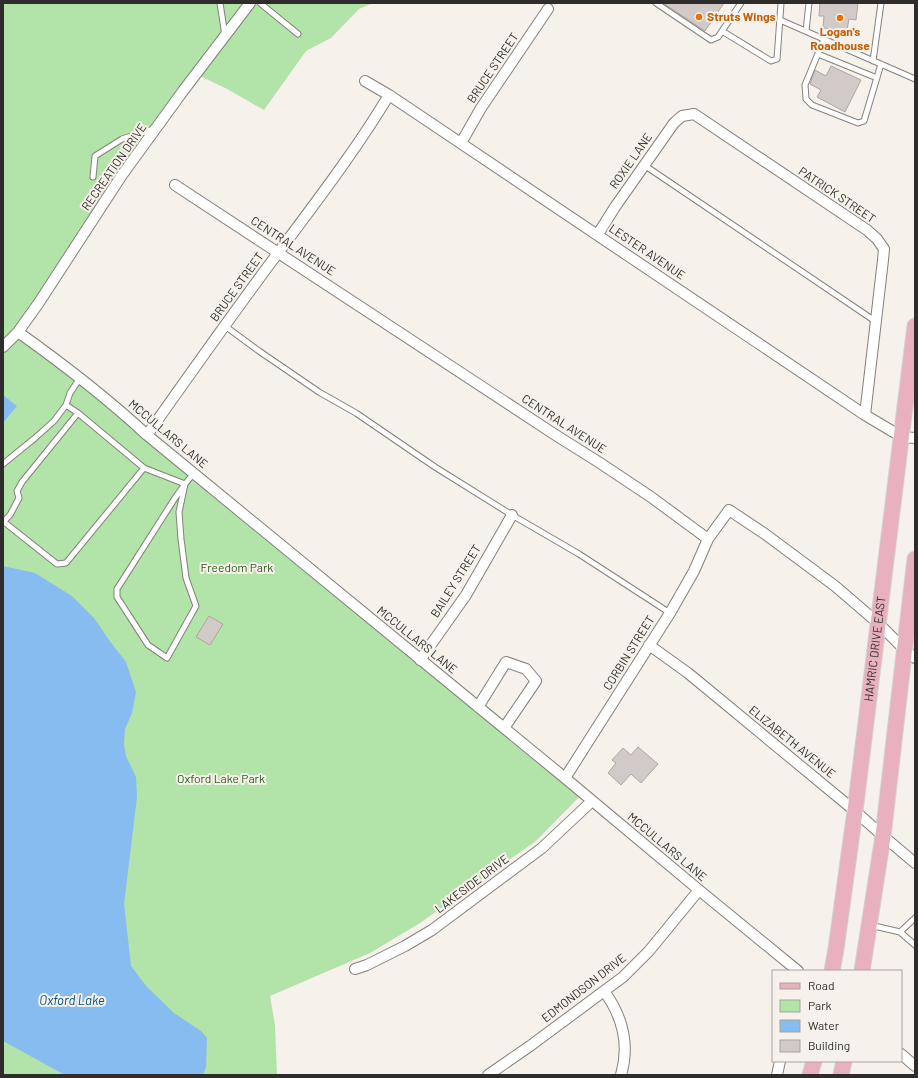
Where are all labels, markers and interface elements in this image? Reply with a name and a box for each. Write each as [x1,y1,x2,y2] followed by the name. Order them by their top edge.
[707,9,776,23] place label: Struts Wings
[694,12,704,22] marker: Struts Wings
[835,13,845,23] marker: Logan's Roadhouse
[810,24,870,52] place label: Logan's Roadhouse
[464,30,521,105] street label: BRUCE STREET
[78,120,148,213] street label: RECREATION DRIVE
[606,130,654,191] street label: ROXIE LANE
[796,163,879,225] street label: PATRICK STREET
[249,213,338,278] street label: CENTRAL AVENUE
[607,221,688,282] street label: LESTER AVENUE
[207,249,266,324] street label: BRUCE STREET
[520,391,609,456] street label: CENTRAL AVENUE
[126,396,211,470] street label: MCCULLARS LANE
[427,541,483,619] street label: BAILEY STREET
[201,560,273,574] park label: Freedom Park
[861,595,888,702] street label: HAMRIC DRIVE EAST
[375,603,460,676] street label: MCCULLARS LANE
[600,612,657,692] street label: CORBIN STREET
[747,702,839,780] street label: ELIZABETH AVENUE
[177,771,265,785] park label: Oxford Lake Park
[625,809,710,883] street label: MCCULLARS LANE
[432,851,511,915] street label: LAKESIDE DRIVE
[538,950,628,1024] street label: EDMONDSON DRIVE
[772,970,902,1062] legend
[808,978,835,992] text: Road
[39,992,105,1008] water label: Oxford Lake
[808,998,832,1012] text: Park
[808,1018,840,1032] text: Water
[808,1038,850,1052] text: Building

